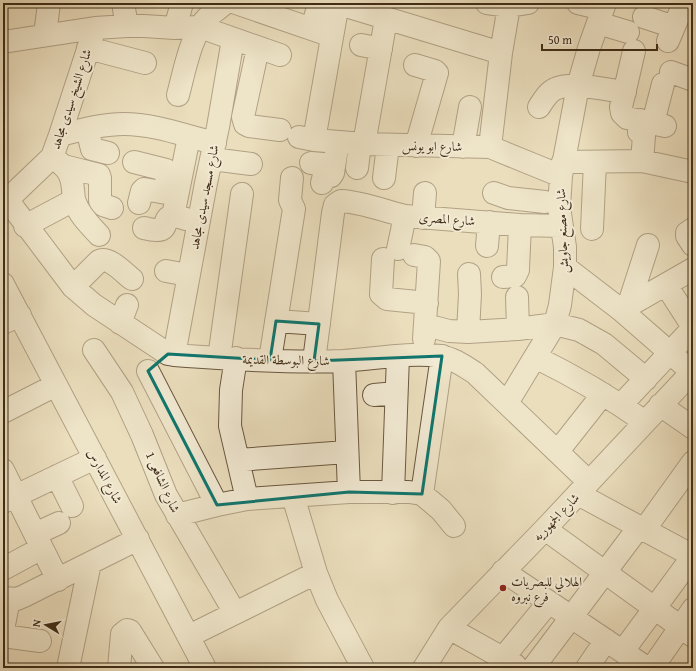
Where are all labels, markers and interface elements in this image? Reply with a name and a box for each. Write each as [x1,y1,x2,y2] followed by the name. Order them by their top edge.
[542,26,657,52] scale bar
[548,31,572,48] text: 50 m
[46,46,98,152] street label: شارع الشيخ سيدى مجاهد
[402,136,462,158] street label: شارع ابو يونس
[185,143,225,251] street label: شارع مسجد سيدى مجاهد
[551,188,576,274] street label: شارع مصنع جاويش
[418,208,476,232] street label: شارع المصرى
[242,350,330,372] street label: شارع البوسطة القديمة
[81,445,127,508] street label: شارع المدارس
[139,448,185,517] street label: شارع الشافعى 1
[528,489,585,547] street label: شارع الجمهوريه
[511,572,582,608] place label: الهلالي للبصريات فرع نبروه
[498,583,508,593] marker: الهلالي للبصريات فرع نبروه
[26,605,66,645] north arrow
[28,618,45,628] text: N

